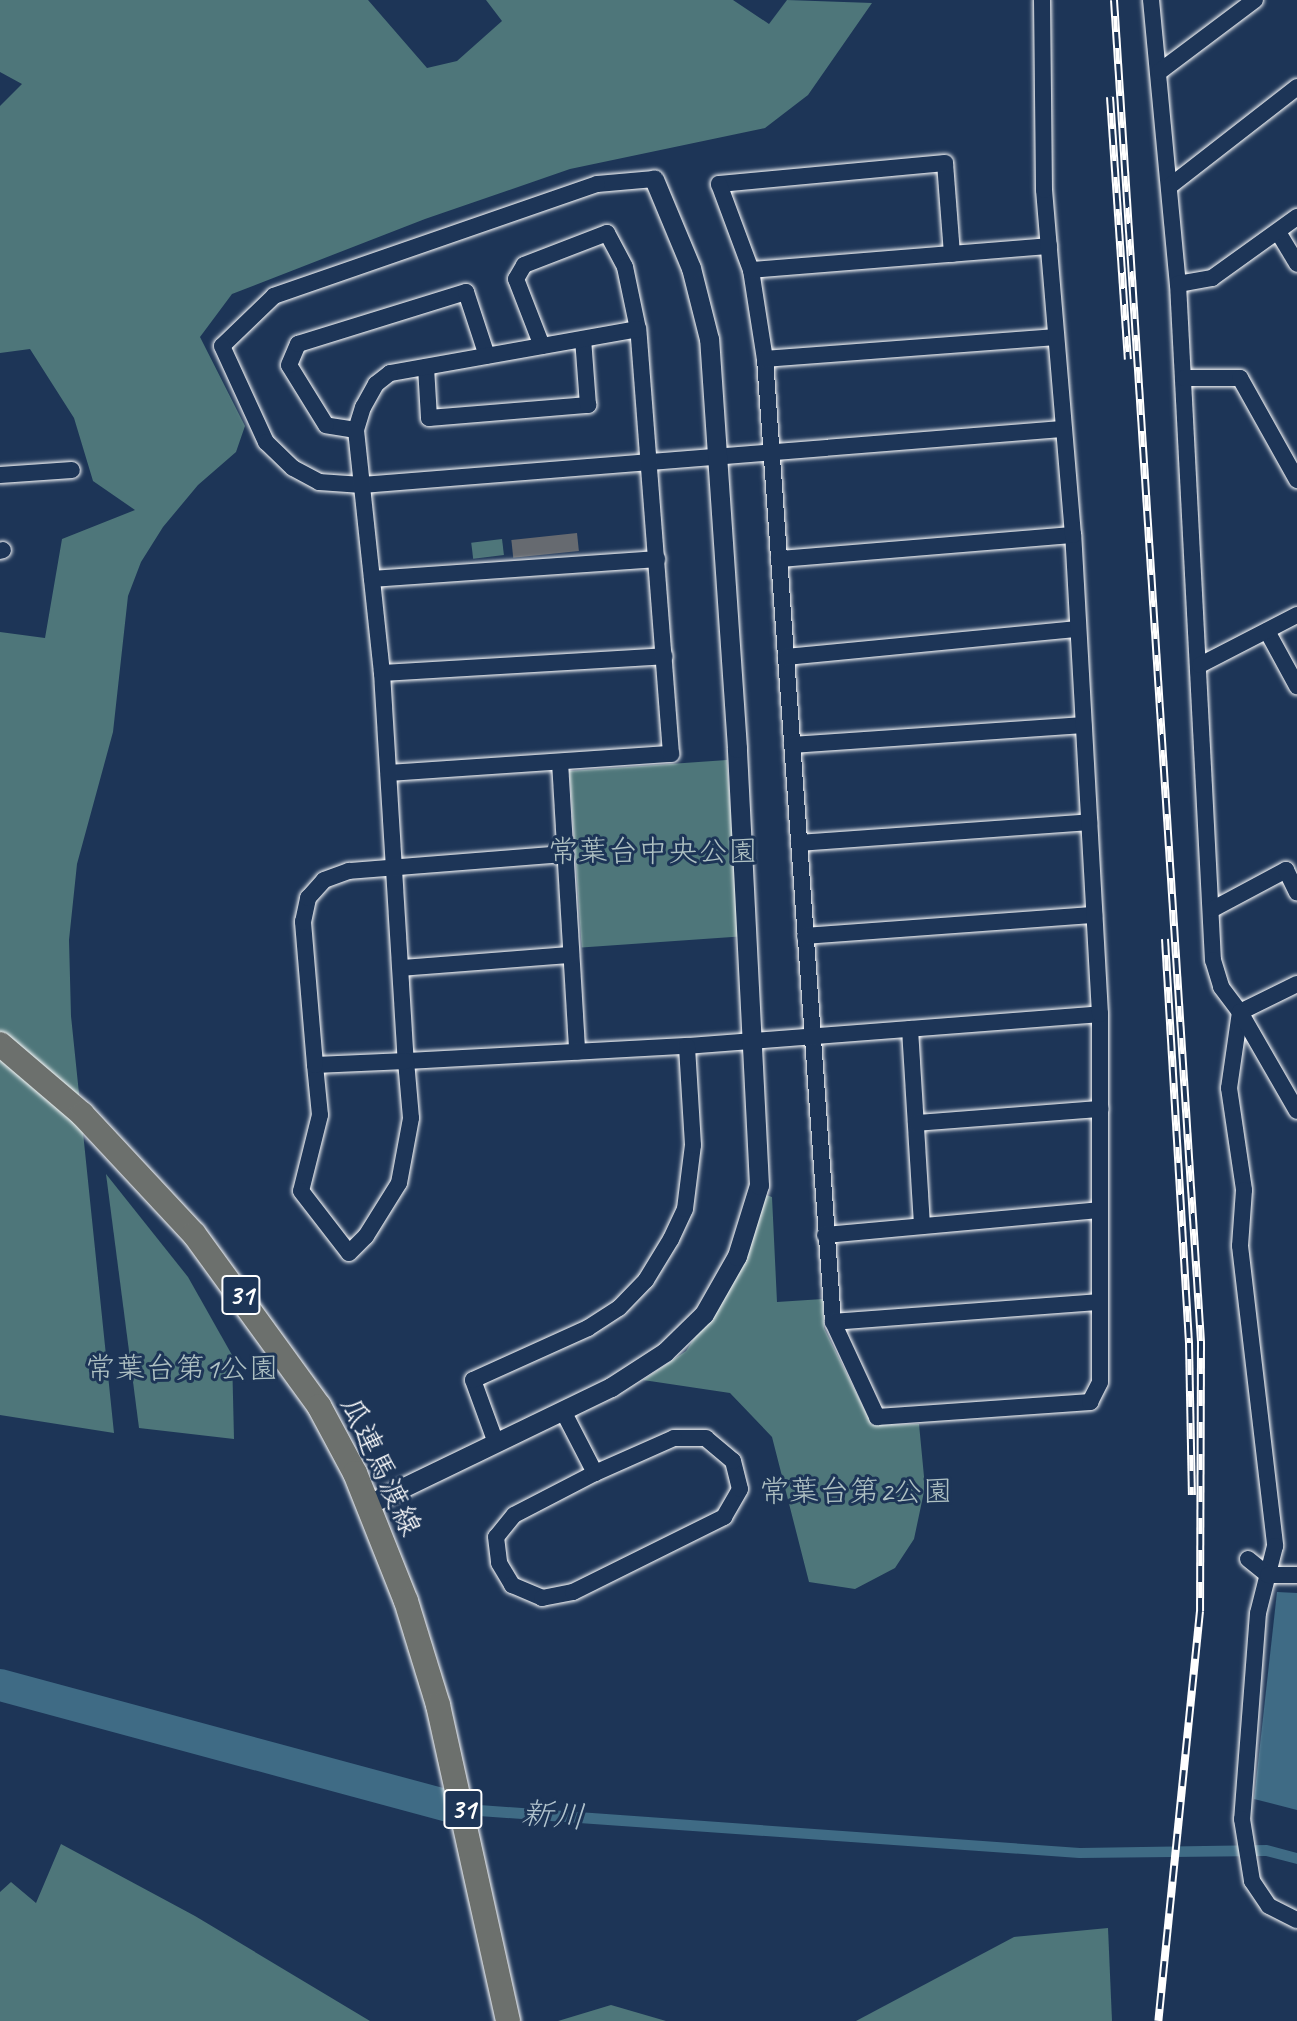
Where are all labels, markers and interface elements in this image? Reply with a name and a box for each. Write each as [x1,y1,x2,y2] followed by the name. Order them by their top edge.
[548,833,758,869] park label: 常葉台中央公園
[220,1270,262,1320] road number: 31
[85,1350,279,1386] park label: 常葉台第1公園
[333,1390,429,1542] street label: 瓜連馬渡線
[759,1473,953,1509] park label: 常葉台第2公園
[442,1784,484,1834] road number: 31
[520,1795,586,1837] water label: 新川

